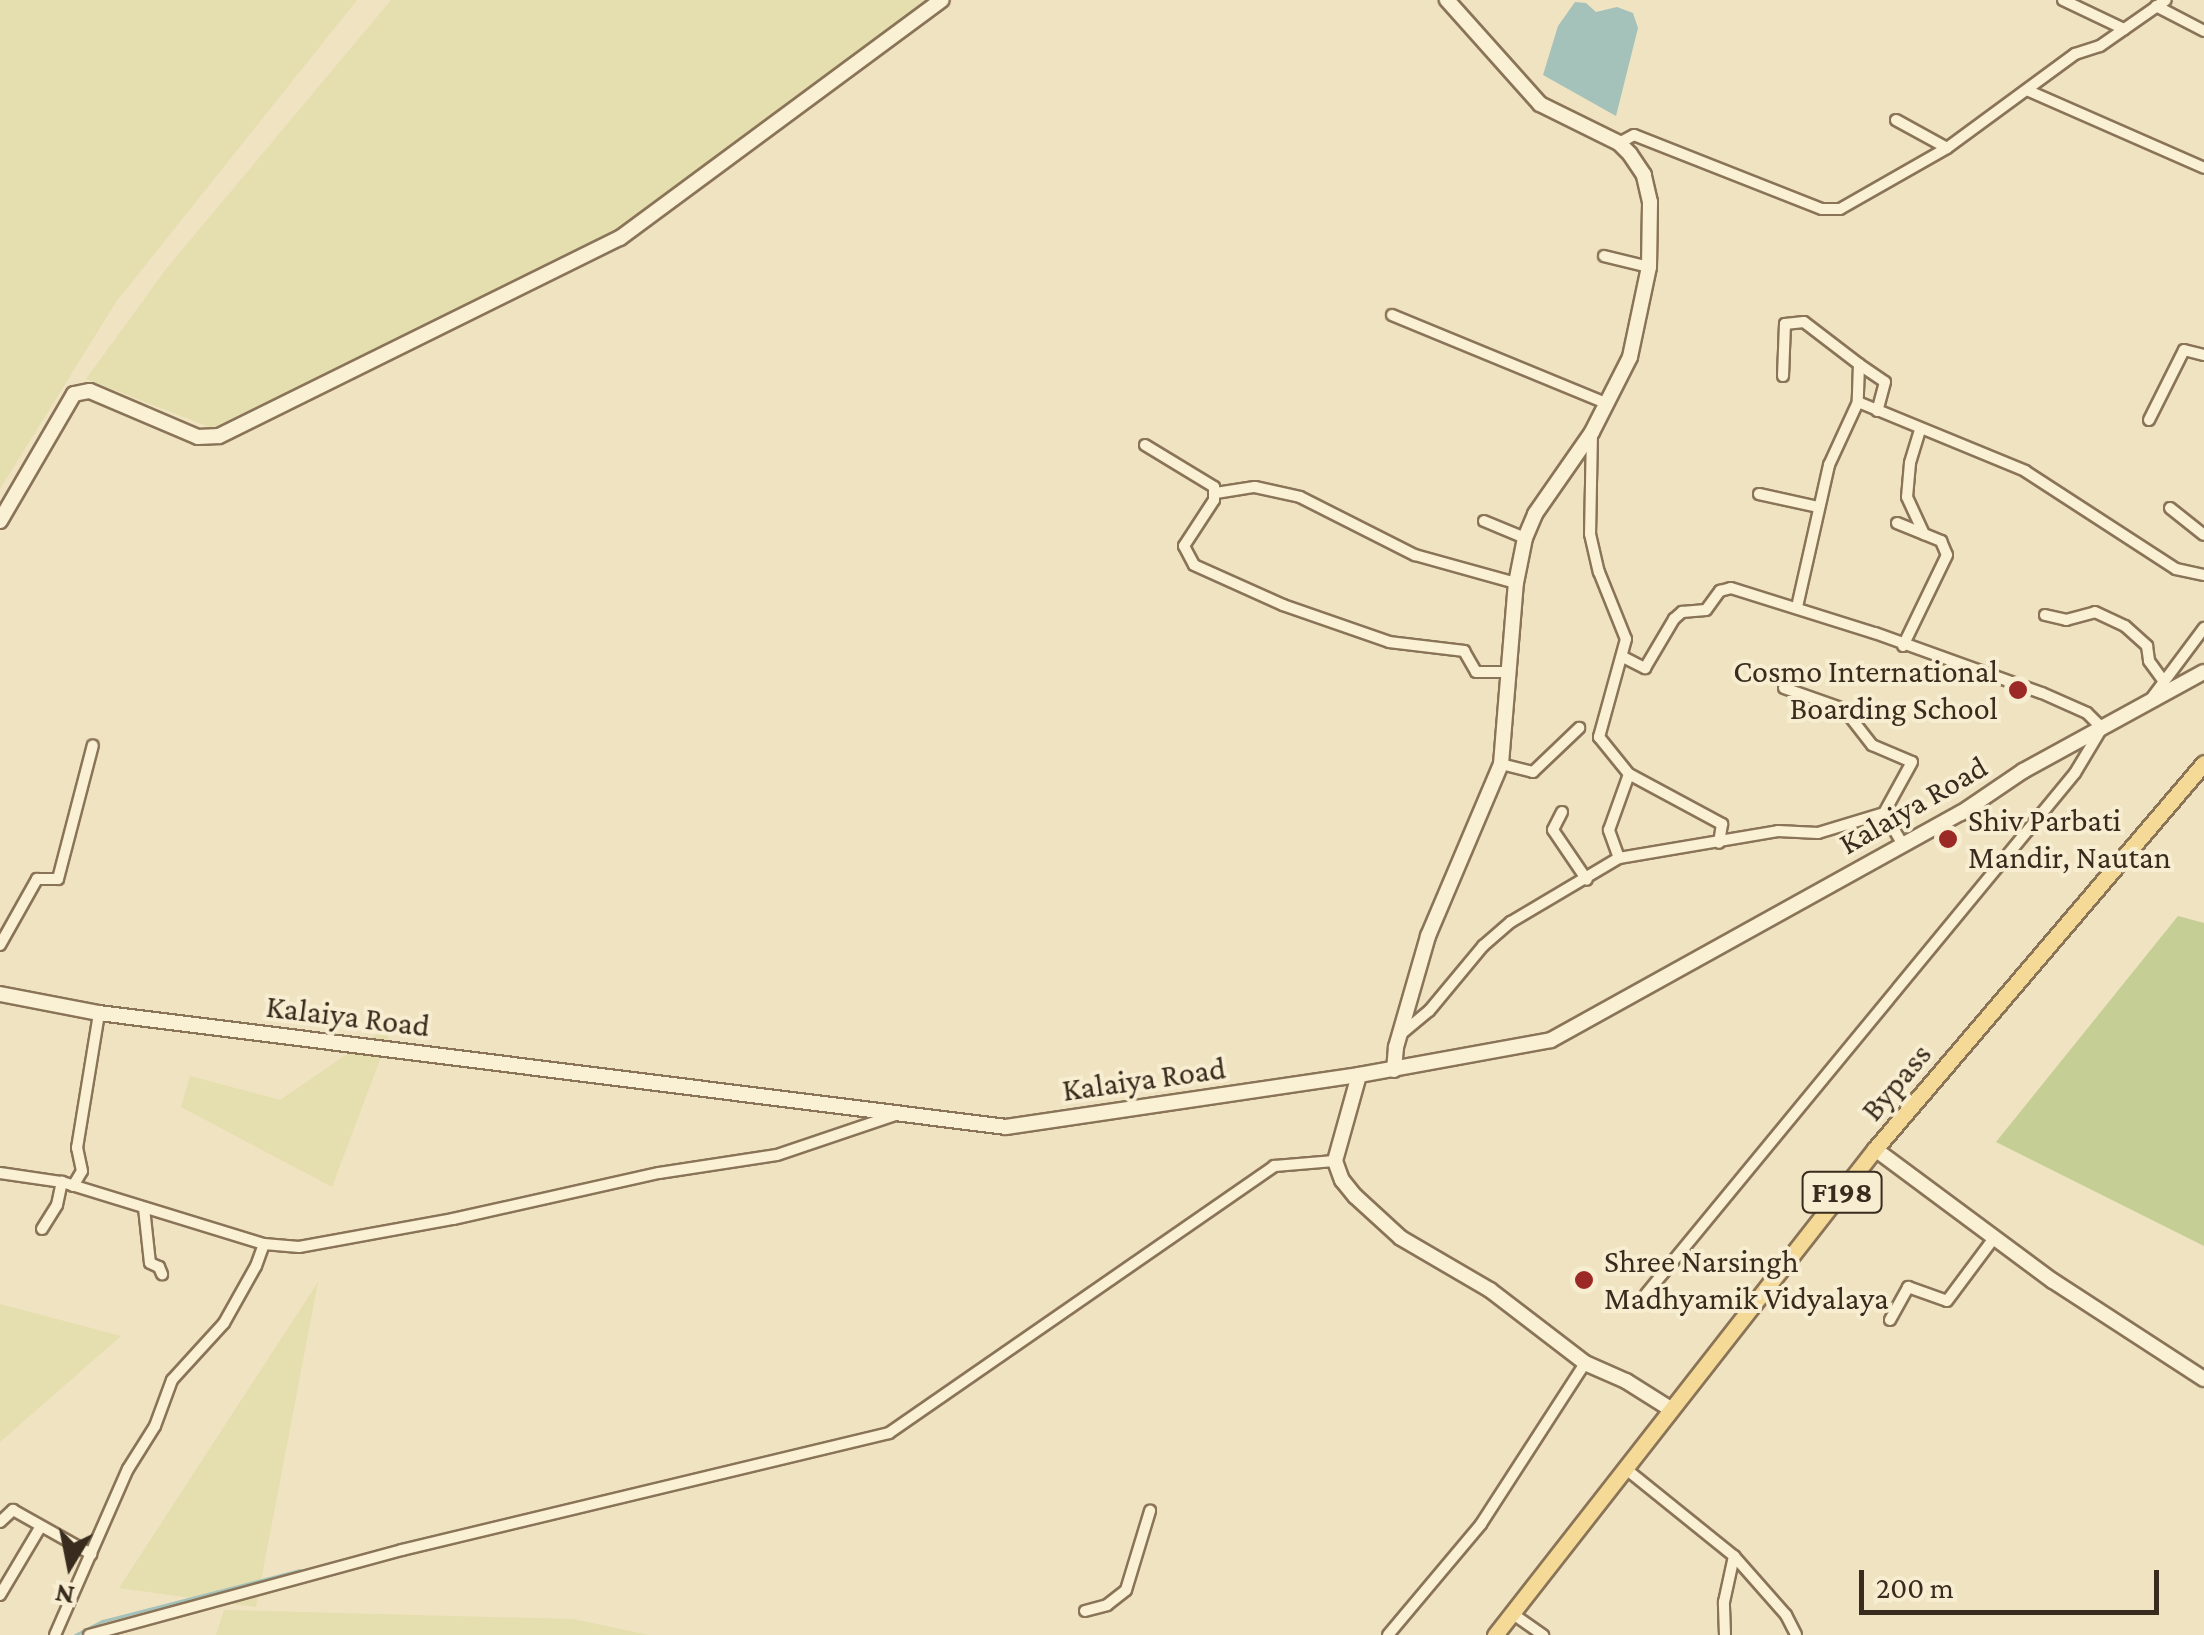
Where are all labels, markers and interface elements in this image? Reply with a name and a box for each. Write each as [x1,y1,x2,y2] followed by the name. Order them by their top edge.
[1733,653,1998,728] place label: Cosmo International Boarding School
[2007,679,2029,701] marker: Cosmo International Boarding School
[1832,747,1994,863] street label: Kalaiya Road
[1968,802,2171,877] place label: Shiv Parbati Mandir, Nautan
[1937,828,1959,850] marker: Shiv Parbati Mandir, Nautan
[264,987,432,1045] street label: Kalaiya Road
[1853,1036,1939,1128] street label: Bypass
[1060,1049,1228,1109] street label: Kalaiya Road
[1800,1167,1884,1217] road number: F198
[1604,1243,1889,1318] place label: Shree Narsingh Madhyamik Vidyalaya
[1573,1269,1595,1291] marker: Shree Narsingh Madhyamik Vidyalaya
[20,1515,120,1615] north arrow
[1864,1550,2164,1612] scale bar
[1876,1571,1954,1604] text: 200 m
[53,1578,77,1612] text: N

